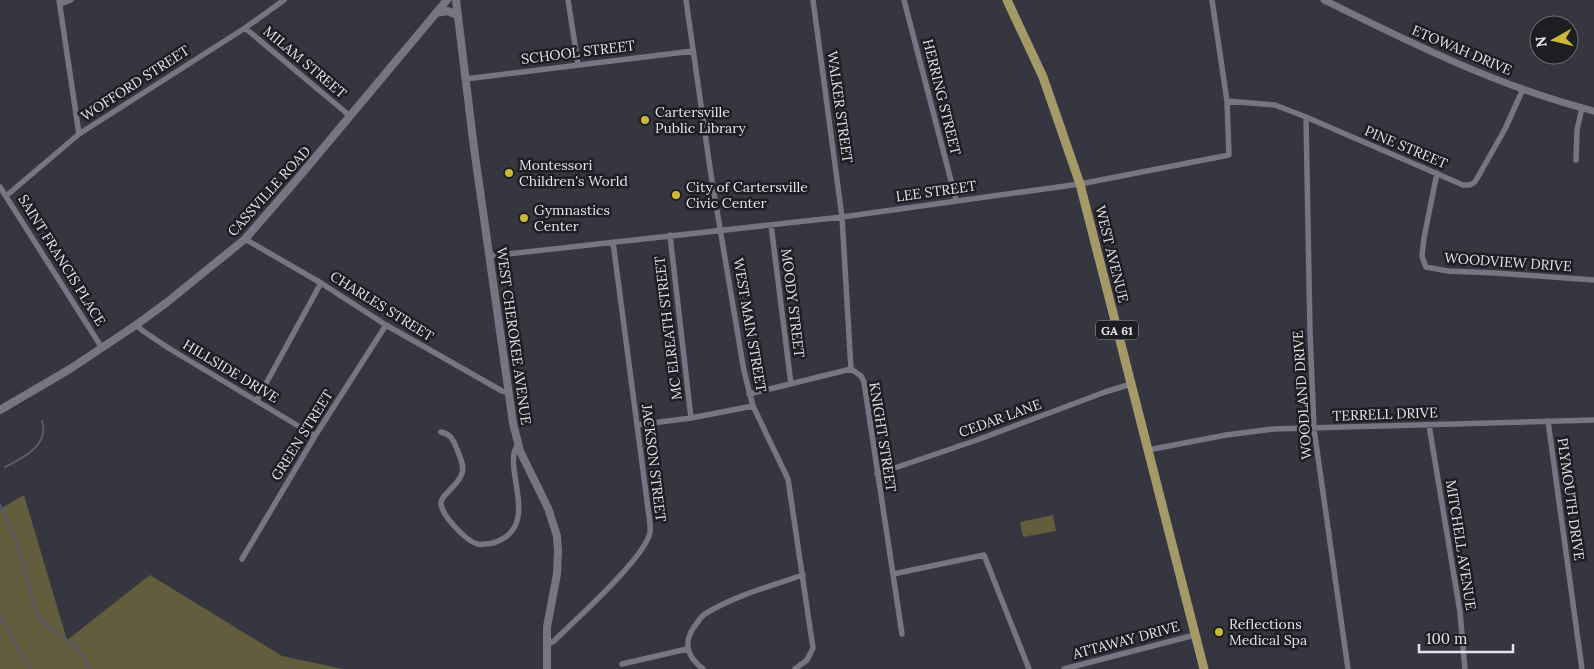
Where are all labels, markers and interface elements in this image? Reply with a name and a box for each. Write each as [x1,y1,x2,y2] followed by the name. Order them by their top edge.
[1529,15,1579,65] north arrow
[1409,21,1515,79] street label: ETOWAH DRIVE
[260,22,350,102] street label: MILAM STREET
[1531,35,1551,48] text: N
[520,36,636,68] street label: SCHOOL STREET
[919,37,965,157] street label: HERRING STREET
[77,41,193,125] street label: WOFFORD STREET
[823,50,857,164] street label: WALKER STREET
[655,103,747,137] place label: Cartersville Public Library
[639,114,651,126] marker: Cartersville Public Library
[1362,121,1450,173] street label: PINE STREET
[224,142,314,240] street label: CASSVILLE ROAD
[519,156,628,190] place label: Montessori Children's World
[503,167,515,179] marker: Montessori Children's World
[895,176,978,206] street label: LEE STREET
[686,178,808,212] place label: City of Cartersville Civic Center
[670,189,682,201] marker: City of Cartersville Civic Center
[14,191,110,329] street label: SAINT FRANCIS PLACE
[534,201,610,235] place label: Gymnastics Center
[1091,204,1133,305] street label: WEST AVENUE
[518,212,530,224] marker: Gymnastics Center
[493,246,535,426] street label: WEST CHEROKEE AVENUE
[777,247,809,359] street label: MOODY STREET
[1444,249,1573,275] street label: WOODVIEW DRIVE
[650,255,686,401] street label: MC ELREATH STREET
[729,256,771,394] street label: WEST MAIN STREET
[327,267,437,345] street label: CHARLES STREET
[1096,320,1138,340] road number: GA 61
[1288,329,1315,460] street label: WOODLAND DRIVE
[180,335,282,407] street label: HILLSIDE DRIVE
[865,381,901,493] street label: KNIGHT STREET
[267,386,337,484] street label: GREEN STREET
[956,395,1044,441] street label: CEDAR LANE
[638,402,670,523] street label: JACKSON STREET
[1332,403,1438,425] street label: TERRELL DRIVE
[1553,436,1589,562] street label: PLYMOUTH DRIVE
[1442,479,1480,612] street label: MITCHELL AVENUE
[1229,615,1307,649] place label: Reflections Medical Spa
[1070,617,1182,663] street label: ATTAWAY DRIVE
[1419,622,1513,654] scale bar
[1213,626,1225,638] marker: Reflections Medical Spa
[1426,629,1467,648] text: 100 m

